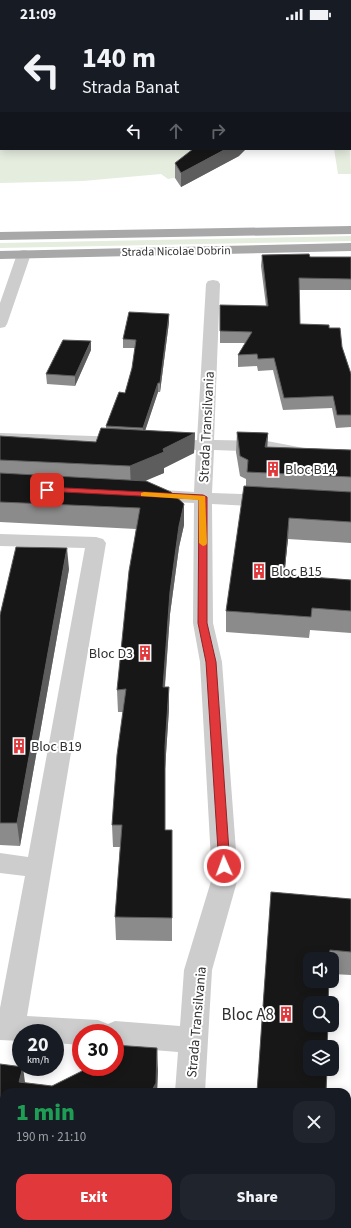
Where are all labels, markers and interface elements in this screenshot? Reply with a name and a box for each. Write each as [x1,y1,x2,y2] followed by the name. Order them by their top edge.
[20,4,56,25] text: 21:09
[82,38,156,78] text: 140 m
[16,44,68,96] icon: left
[82,75,179,100] text: Strada Banat
[123,120,145,142] icon: left
[165,120,187,142] icon: ahead
[207,120,229,142] icon: right
[121,242,231,261] street label: Strada Nicolae Dobrin
[194,371,220,483] street label: Strada Transilvania
[264,460,282,478] building icon: Bloc B14
[285,460,336,480] place label: Bloc B14
[30,473,64,507] pin
[36,479,58,501] icon: arrive
[250,562,268,580] building icon: Bloc B15
[271,562,322,582] place label: Bloc B15
[89,644,133,664] place label: Bloc D3
[136,644,154,662] building icon: Bloc D3
[10,737,28,755] building icon: Bloc B19
[31,737,82,757] place label: Bloc B19
[203,845,245,887] position arrow
[303,952,339,1076] map controls
[303,952,339,988] button: sound
[182,966,212,1079] street label: Strada Transilvania
[303,996,339,1032] button: search
[222,1003,274,1027] place label: Bloc A8
[277,1005,295,1023] building icon: Bloc A8
[72,1024,124,1076] speed limit sign: 30
[27,1031,49,1059] text: 20
[303,1040,339,1076] button: layers
[27,1053,49,1067] text: km/h
[16,1095,75,1130] text: 1 min
[293,1101,335,1143] button: close
[16,1128,86,1146] text: 190 m · 21:10
[16,1174,172,1220] button: Exit
[180,1174,335,1220] button: Share

